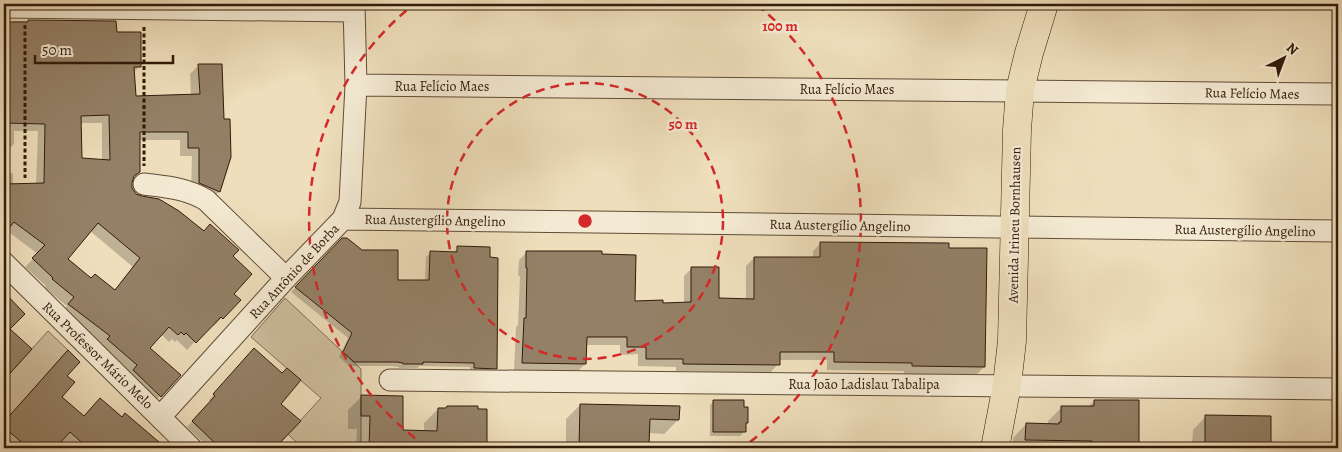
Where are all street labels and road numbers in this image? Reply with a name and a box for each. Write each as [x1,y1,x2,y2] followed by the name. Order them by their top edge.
[395,77,489,96] street label: Rua Felício Maes
[800,80,894,99] street label: Rua Felício Maes
[1204,83,1300,104] street label: Rua Felício Maes
[1004,146,1025,304] street label: Avenida Irineu Bornhausen
[364,210,506,231] street label: Rua Austergílio Angelino
[769,215,911,236] street label: Rua Austergílio Angelino
[245,219,344,323] street label: Rua Antônio de Borba
[1174,220,1316,241] street label: Rua Austergílio Angelino
[38,297,157,413] street label: Rua Professor Mário Melo
[788,375,940,394] street label: Rua João Ladislau Tabalipa

